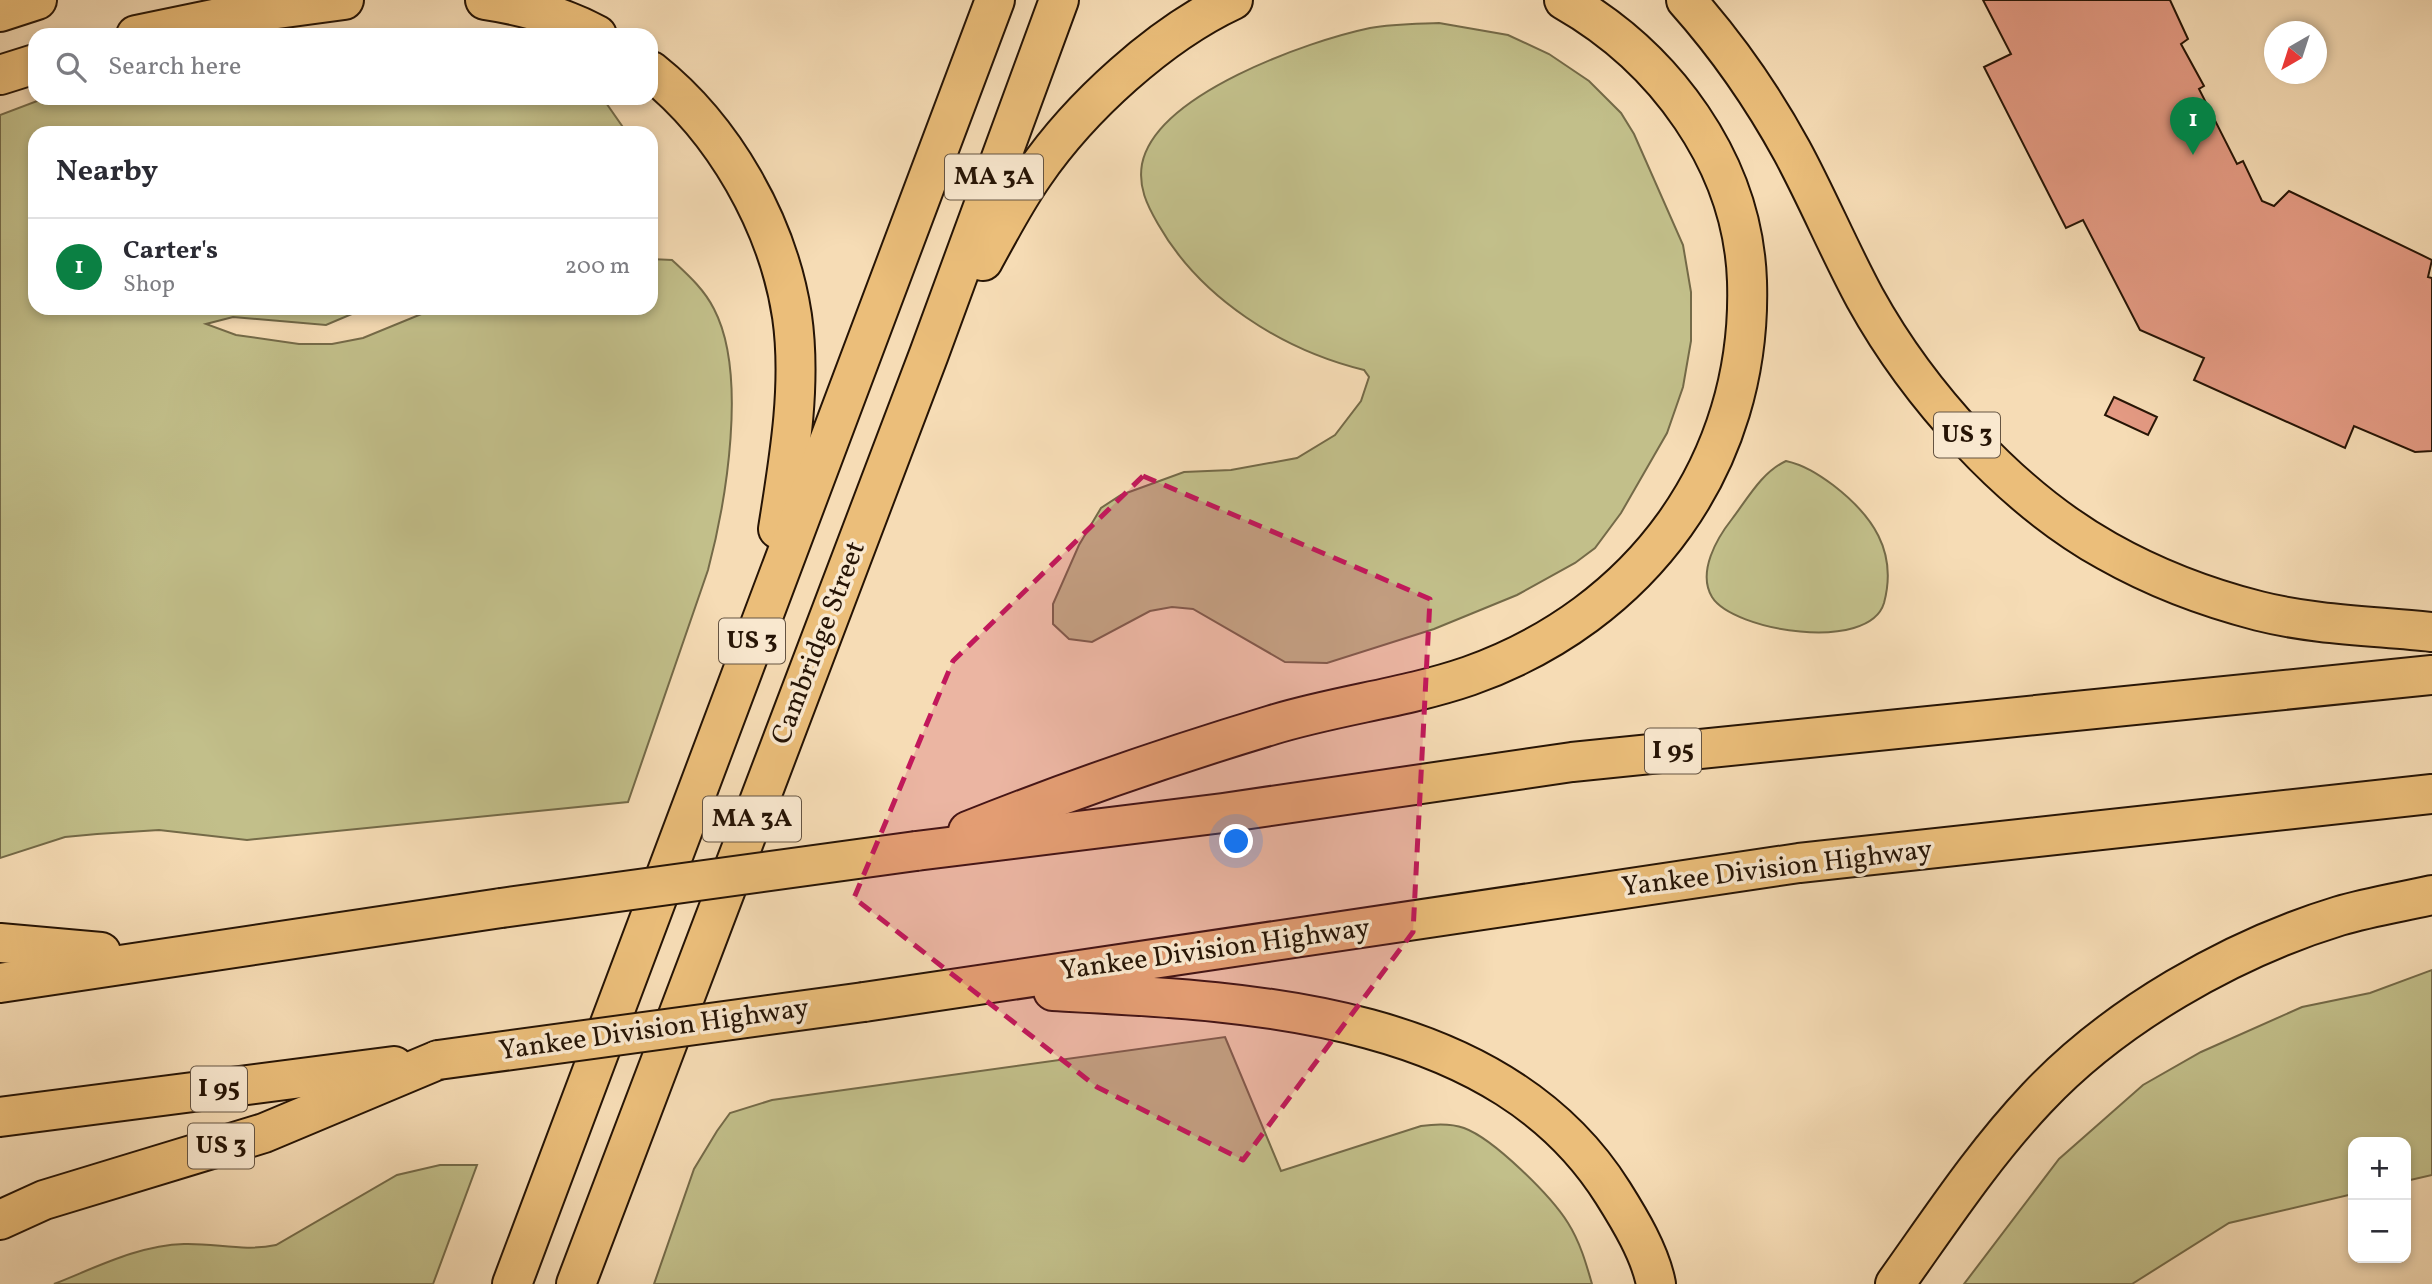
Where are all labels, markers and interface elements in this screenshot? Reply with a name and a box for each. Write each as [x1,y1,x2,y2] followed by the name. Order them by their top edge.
[2264,21,2327,84] north arrow
[28,28,658,105] search box
[52,48,90,86] icon: search
[108,49,241,85] text: Search here
[2170,97,2216,155] pin: 1
[56,151,158,193] text: Nearby
[945,154,1043,200] road number: MA 3A
[123,233,218,269] text: Carter's
[74,251,84,283] text: 1
[565,251,630,283] text: 200 m
[123,269,175,301] text: Shop
[1934,412,2000,458] road number: US 3
[762,536,876,750] street label: Cambridge Street
[719,618,785,664] road number: US 3
[1645,729,1701,774] road number: I 95
[703,796,801,842] road number: MA 3A
[1219,824,1253,858] your location
[1620,831,1934,907] street label: Yankee Division Highway
[1058,909,1372,991] street label: Yankee Division Highway
[497,989,811,1071] street label: Yankee Division Highway
[191,1066,247,1112] road number: I 95
[188,1124,254,1168] road number: US 3
[2348,1137,2411,1263] map controls
[2348,1137,2411,1200] button: +
[2348,1200,2411,1263] button: −

